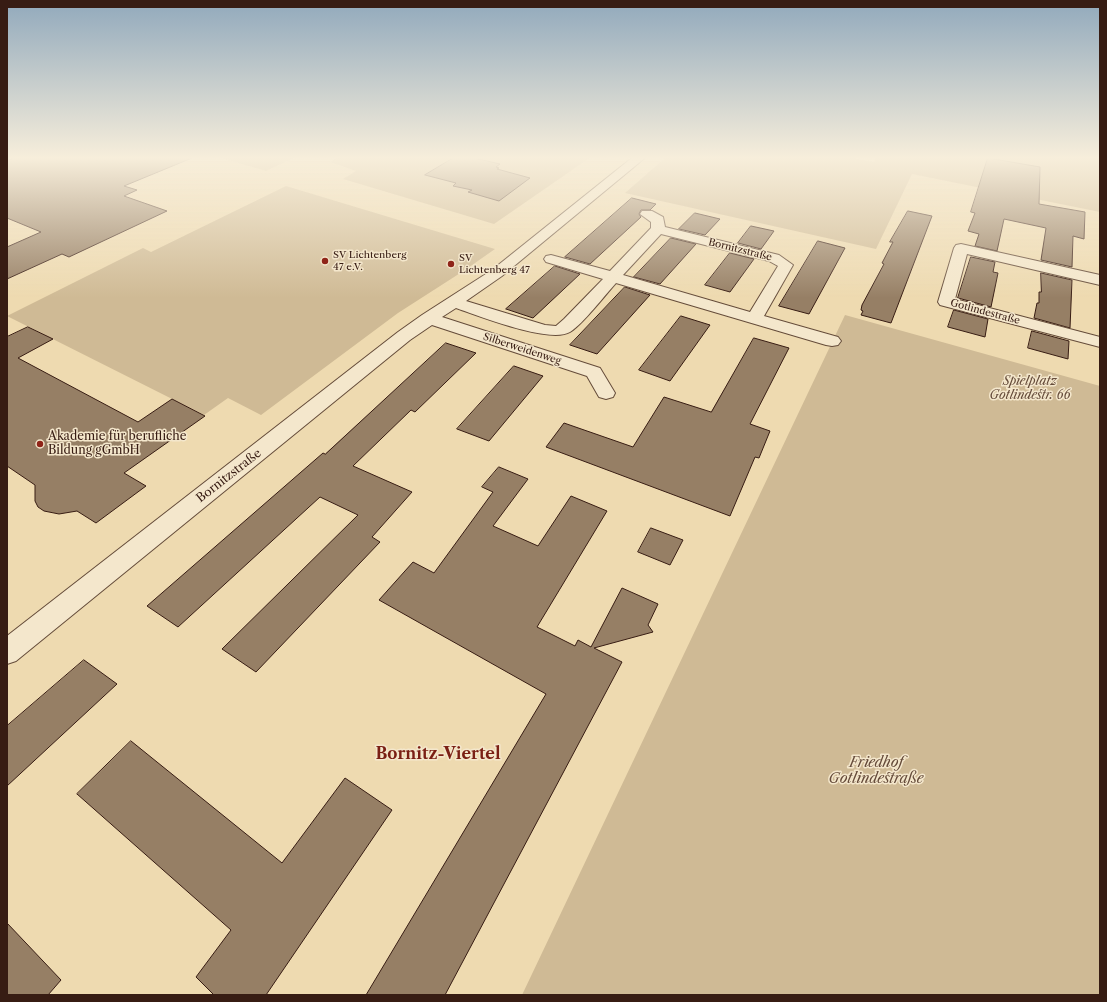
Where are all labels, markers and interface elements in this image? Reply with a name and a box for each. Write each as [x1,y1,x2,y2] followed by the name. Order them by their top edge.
[707,236,773,264] street label: Bornitzstraße
[333,249,406,272] place label: SV Lichtenberg 47 e.V.
[459,252,530,276] place label: SV Lichtenberg 47
[320,256,330,266] marker: SV Lichtenberg 47 e.V.
[446,259,456,269] marker: SV Lichtenberg 47
[949,297,1021,327] street label: Gotlindestraße
[482,331,562,367] street label: Silberweidenweg
[989,375,1071,403] park label: Spielplatz Gotlindestr. 66
[48,430,187,458] place label: Akademie für berufliche Bildung gGmbH
[35,439,45,449] marker: Akademie für berufliche Bildung gGmbH
[194,446,264,506] street label: Bornitzstraße
[375,744,501,764] district label: Bornitz-Viertel
[829,755,923,788] park label: Friedhof Gotlindestraße

